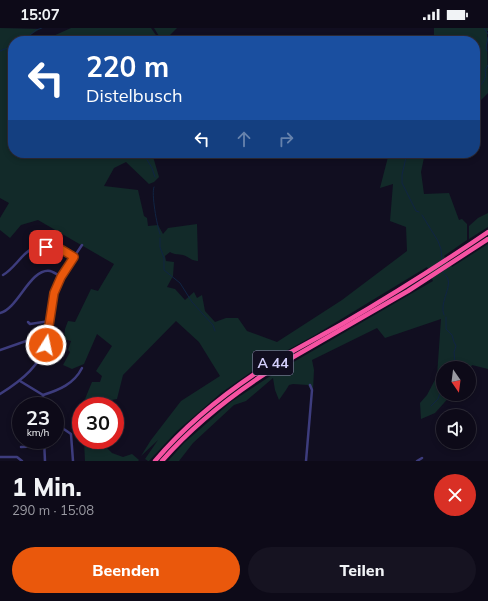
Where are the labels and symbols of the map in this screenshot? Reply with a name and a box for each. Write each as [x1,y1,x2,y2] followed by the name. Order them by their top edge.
[29,230,63,264] pin
[25,324,67,366] position arrow
[253,351,293,375] road number: A 44
[436,361,476,401] north arrow
[72,397,124,449] speed limit sign: 30

